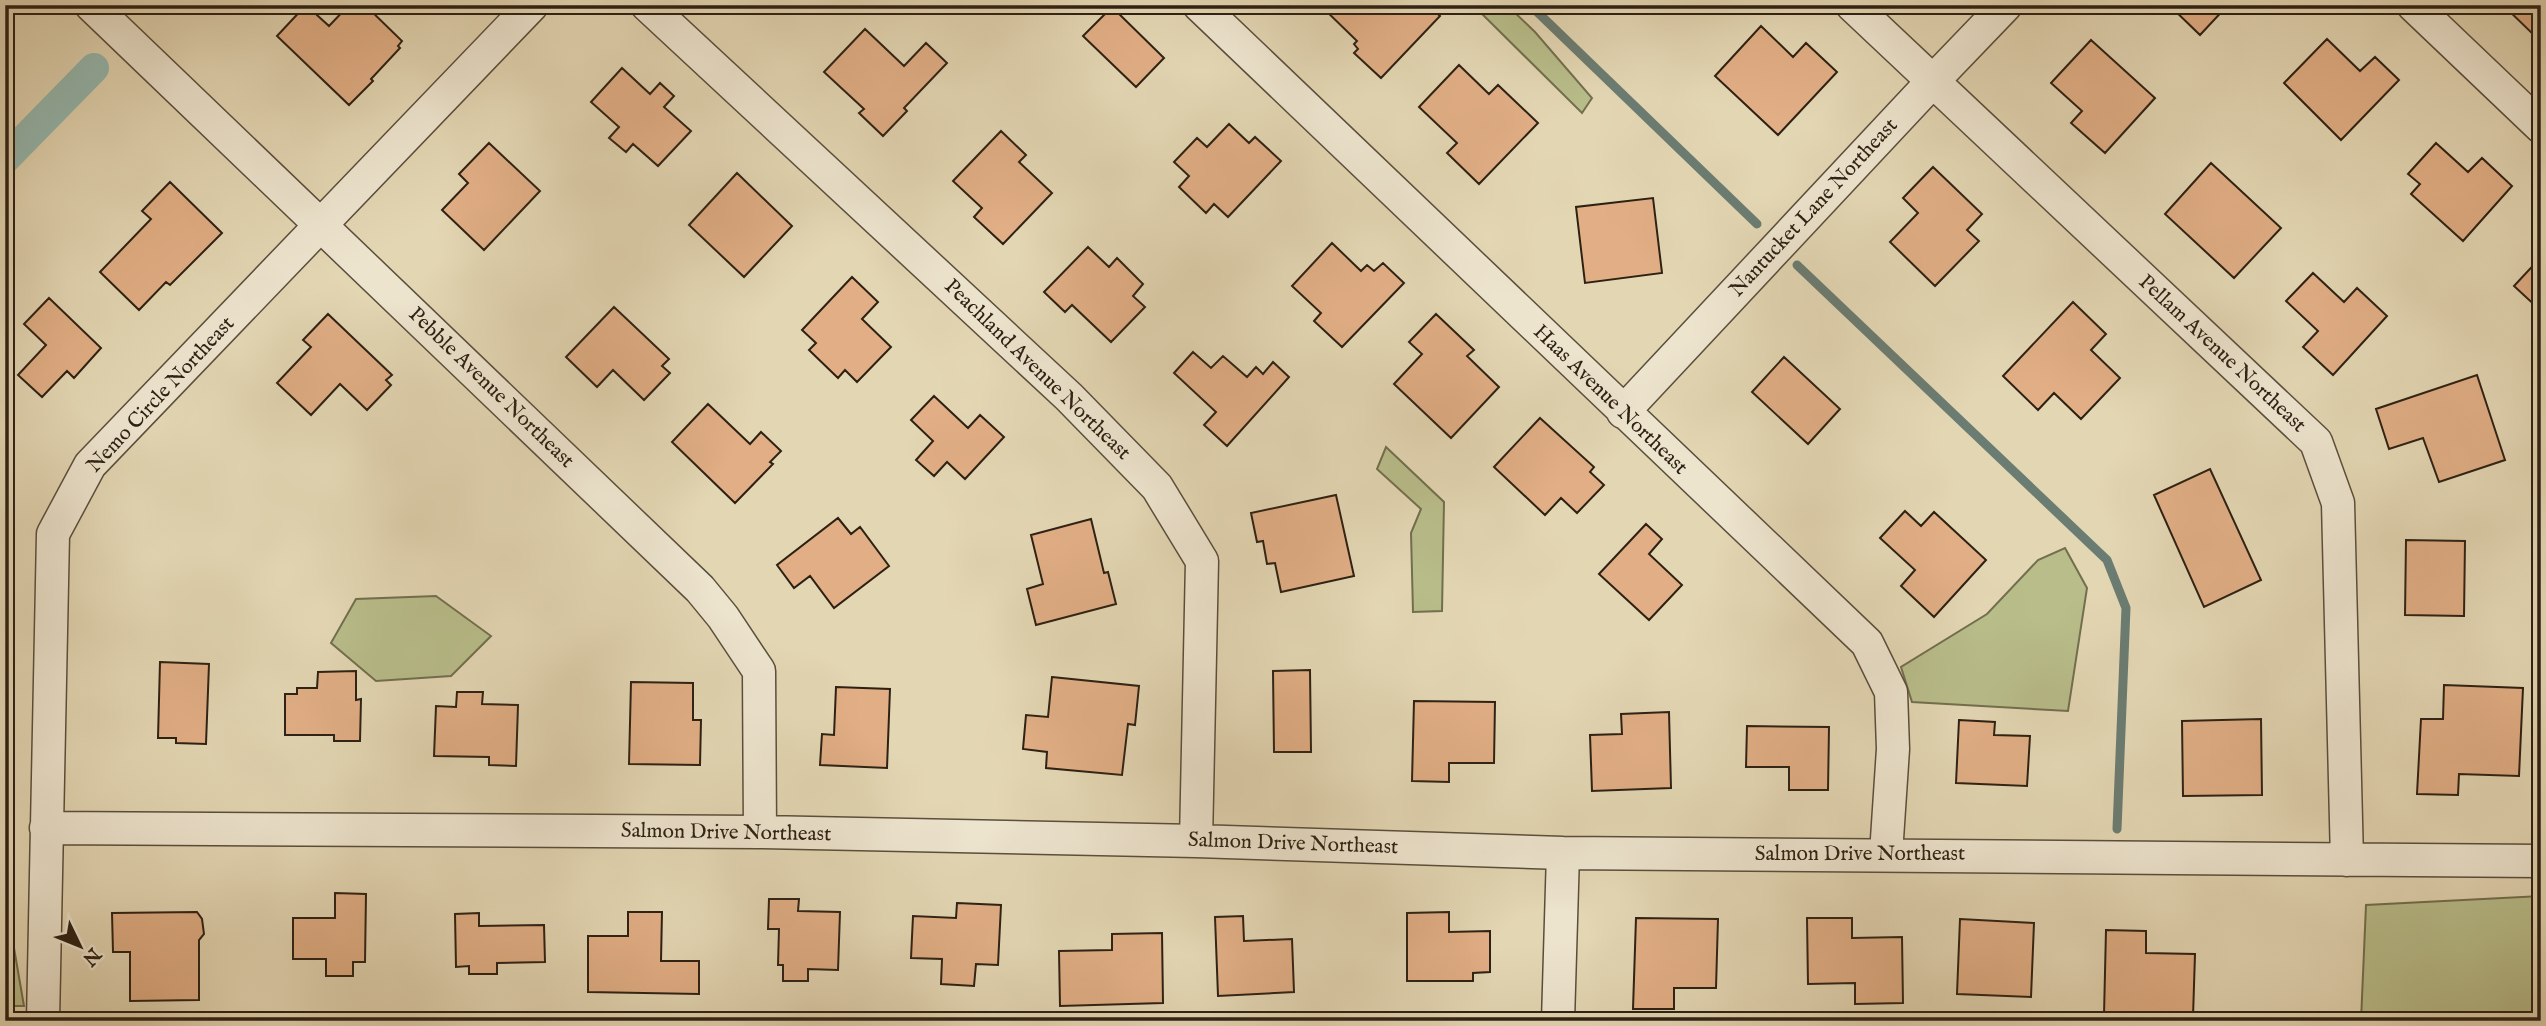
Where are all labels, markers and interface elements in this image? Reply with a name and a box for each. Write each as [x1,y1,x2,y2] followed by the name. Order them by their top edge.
[1724,113,1904,303] street label: Nantucket Lane Northeast
[2132,269,2312,439] street label: Pellam Avenue Northeast
[938,274,1136,466] street label: Peachland Avenue Northeast
[402,302,580,474] street label: Pebble Avenue Northeast
[81,311,241,479] street label: Nemo Circle Northeast
[1527,319,1693,481] street label: Haas Avenue Northeast
[621,818,831,848] street label: Salmon Drive Northeast
[1187,827,1399,861] street label: Salmon Drive Northeast
[1755,841,1965,868] street label: Salmon Drive Northeast
[46,911,116,981] north arrow
[76,941,106,971] text: N

